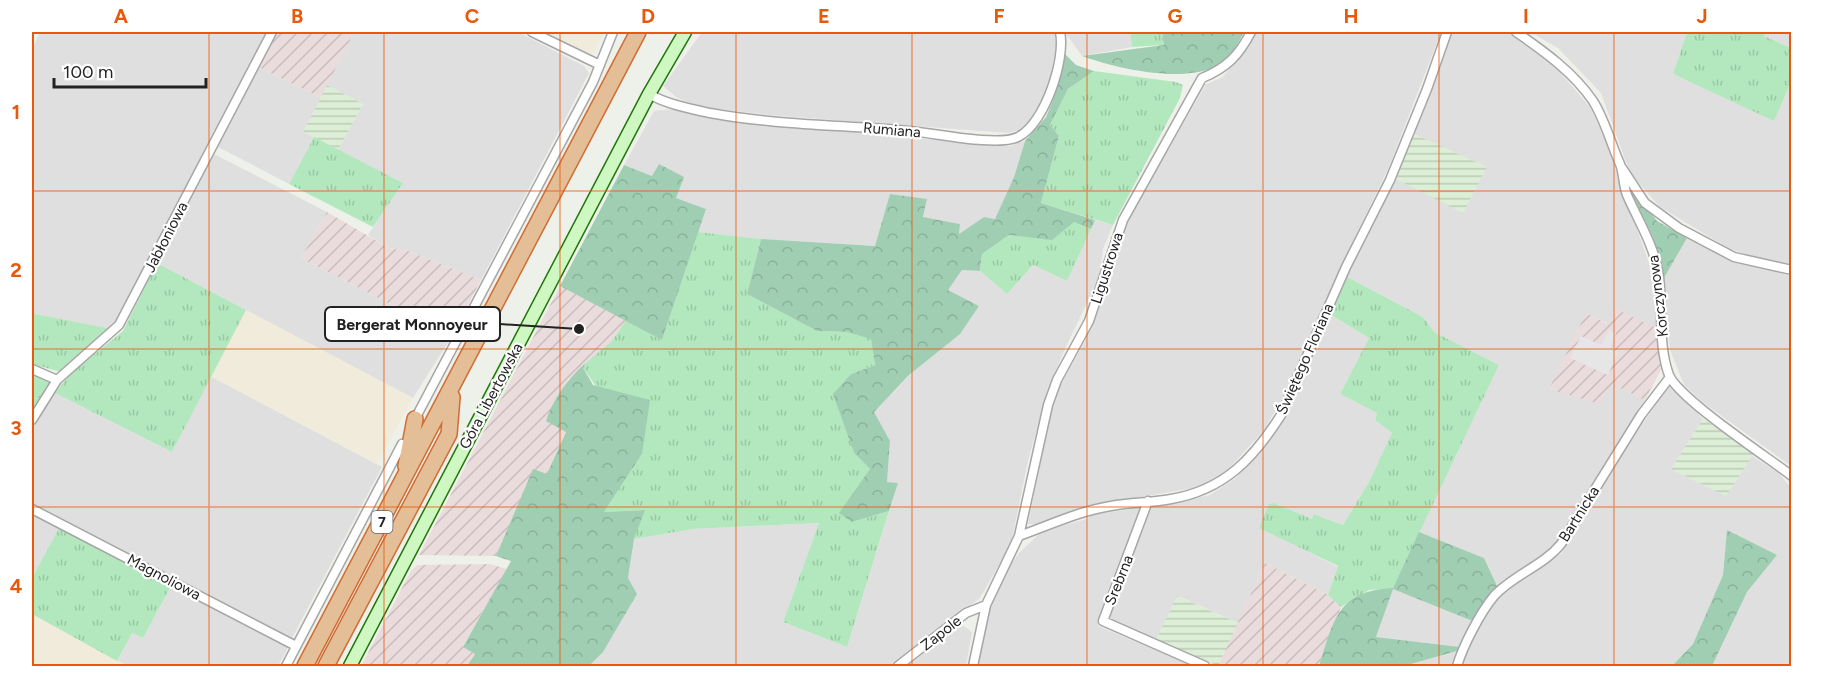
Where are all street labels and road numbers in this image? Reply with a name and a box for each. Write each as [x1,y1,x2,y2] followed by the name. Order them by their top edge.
[862,119,922,141] street label: Rumiana
[141,199,191,275] street label: Jabłoniowa
[1087,230,1127,306] street label: Ligustrowa
[1644,254,1672,338] street label: Korczynowa
[1272,300,1338,418] street label: Świętego Floriana
[455,340,527,452] street label: Góra Libertowska
[1555,483,1603,545] street label: Bartnicka
[372,511,392,533] road number: 7
[124,550,204,604] street label: Magnoliowa
[1101,552,1137,608] street label: Srebrna
[917,612,965,654] street label: Zapole

